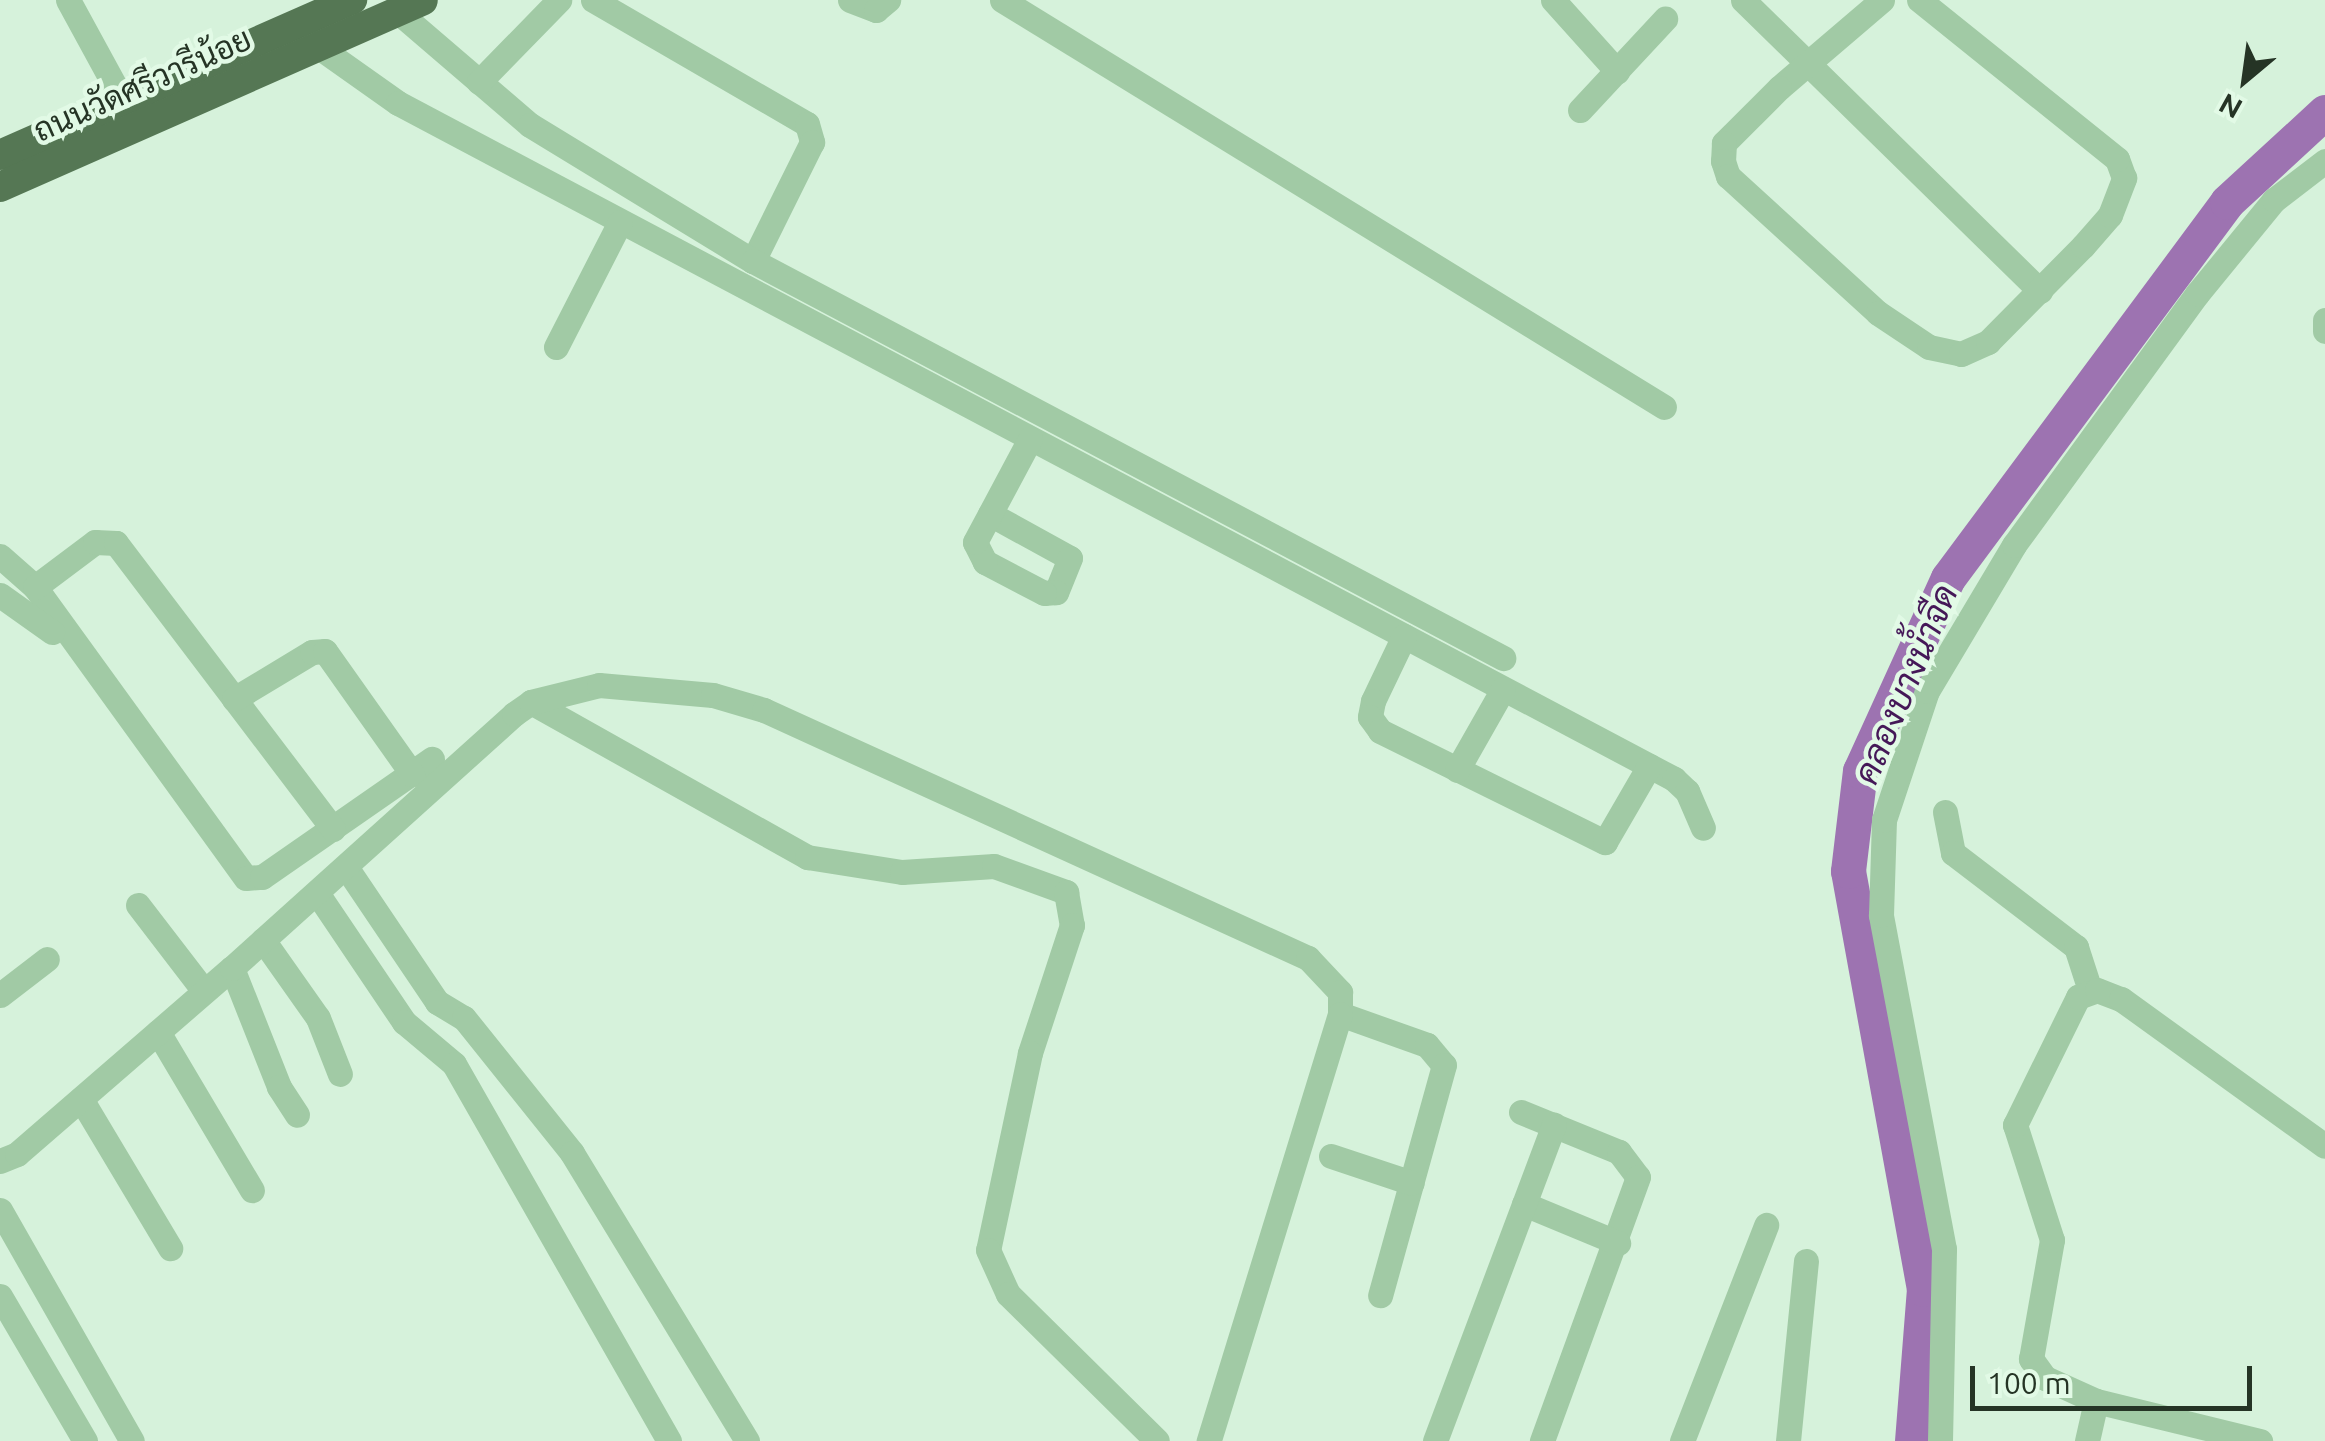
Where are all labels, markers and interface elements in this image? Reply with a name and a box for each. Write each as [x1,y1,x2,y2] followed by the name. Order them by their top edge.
[27,19,257,149] street label: ถนนวัดศรีวารีน้อย
[2195,30,2295,130] north arrow
[2214,88,2247,125] text: N
[1844,578,1966,790] water label: คลองบางน้ำจืด
[1975,1346,2258,1408] scale bar
[1987,1366,2071,1400] text: 100 m

